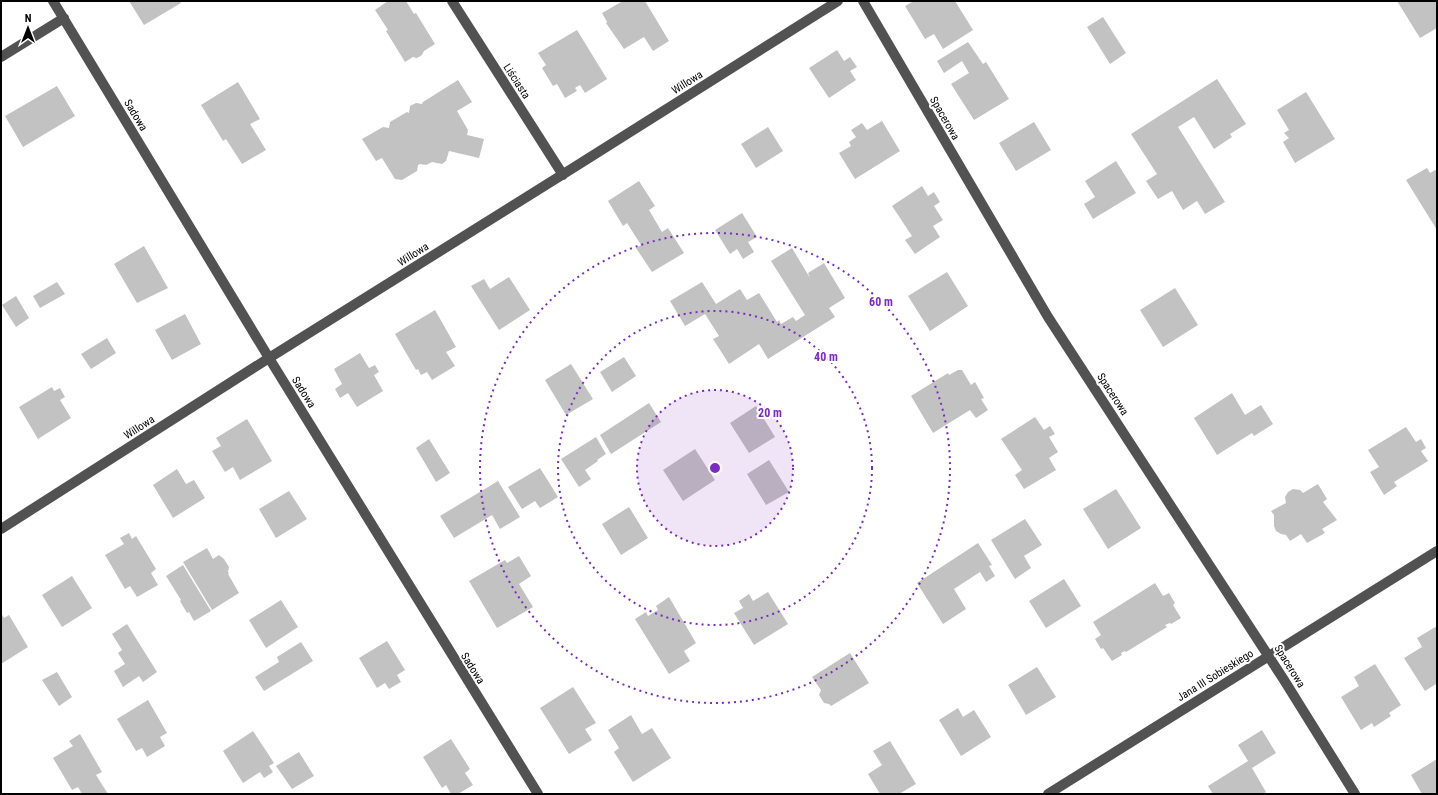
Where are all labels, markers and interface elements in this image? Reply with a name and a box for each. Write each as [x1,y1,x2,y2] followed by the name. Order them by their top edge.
[8,8,48,48] north arrow
[25,12,32,25] text: N
[500,61,533,101] street label: Liściasta
[669,68,705,97] street label: Willowa
[927,94,962,142] street label: Spacerowa
[121,97,150,133] street label: Sadowa
[395,240,431,269] street label: Willowa
[869,295,893,309] text: 60 m
[814,350,838,364] text: 40 m
[1094,371,1131,418] street label: Spacerowa
[289,374,318,410] street label: Sadowa
[758,406,782,420] text: 20 m
[122,413,157,442] street label: Willowa
[708,461,722,475] centre of rings
[1271,643,1308,690] street label: Spacerowa
[1175,646,1256,704] street label: Jana III Sobieskiego
[458,650,487,686] street label: Sadowa

